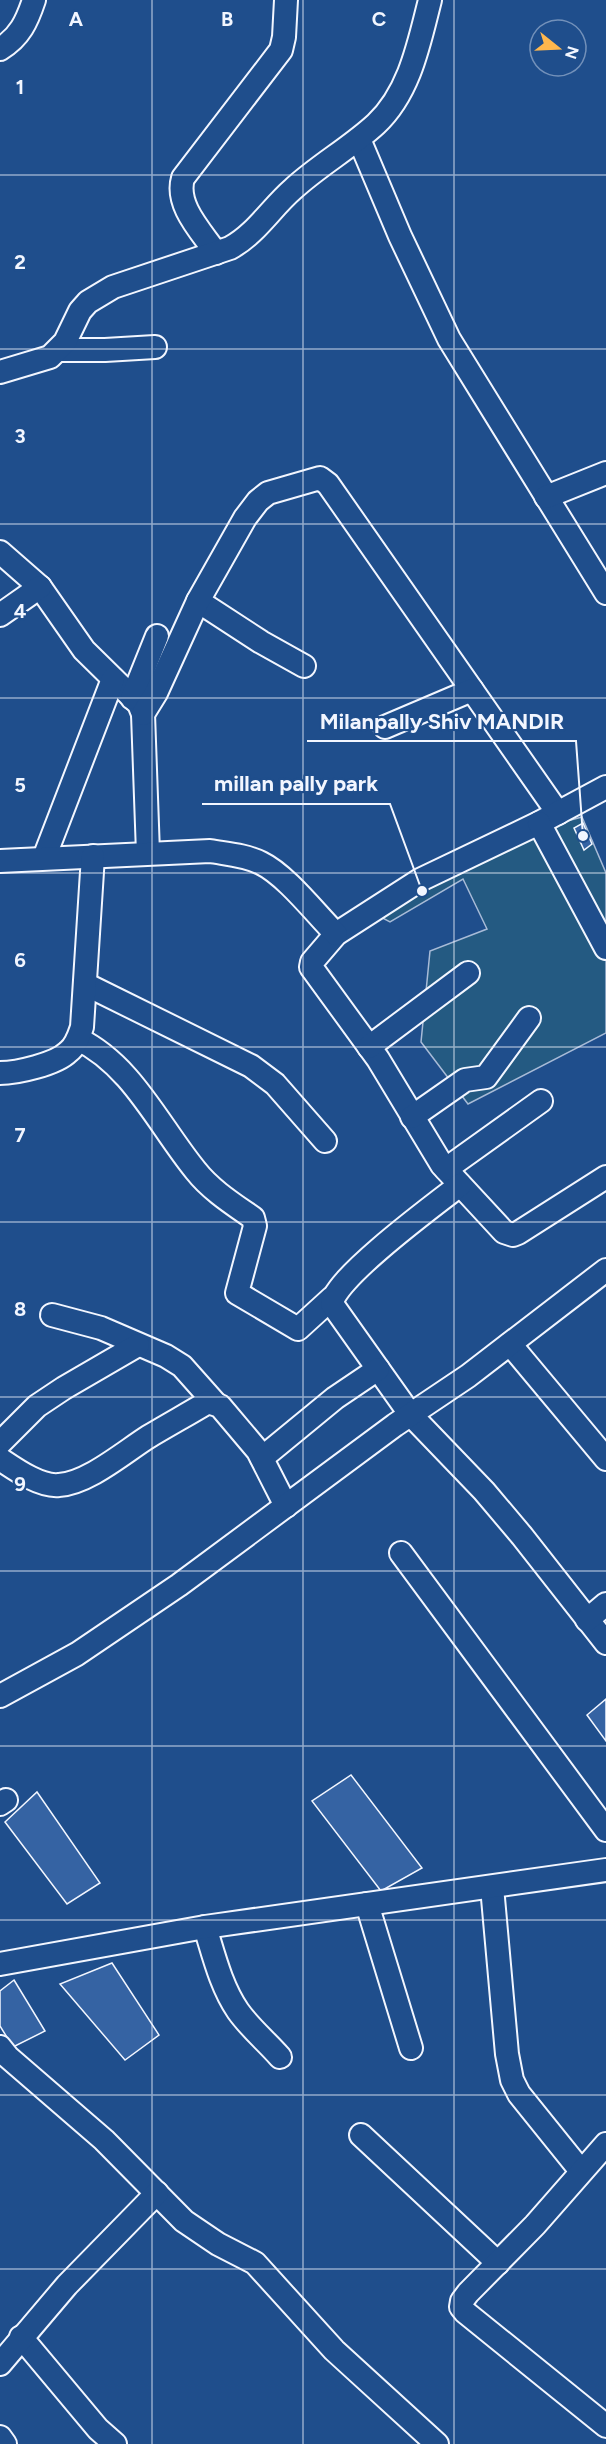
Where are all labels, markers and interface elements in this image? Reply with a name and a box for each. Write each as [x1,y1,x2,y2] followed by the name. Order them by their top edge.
[69,7,84,31] text: A
[221,7,233,31] text: B
[372,7,386,31] text: C
[528,18,588,78] north arrow
[561,44,583,61] text: N
[16,75,24,99] text: 1
[14,250,26,274] text: 2
[14,424,26,448] text: 3
[14,599,27,623] text: 4
[307,701,576,741] callout: Milanpally Shiv MANDIR
[320,708,564,735] text: Milanpally Shiv MANDIR
[202,764,390,804] callout: millan pally park
[214,770,378,797] text: millan pally park
[14,773,26,797] text: 5
[14,948,26,972] text: 6
[14,1123,26,1147] text: 7
[14,1297,26,1321] text: 8
[14,1472,26,1496] text: 9

